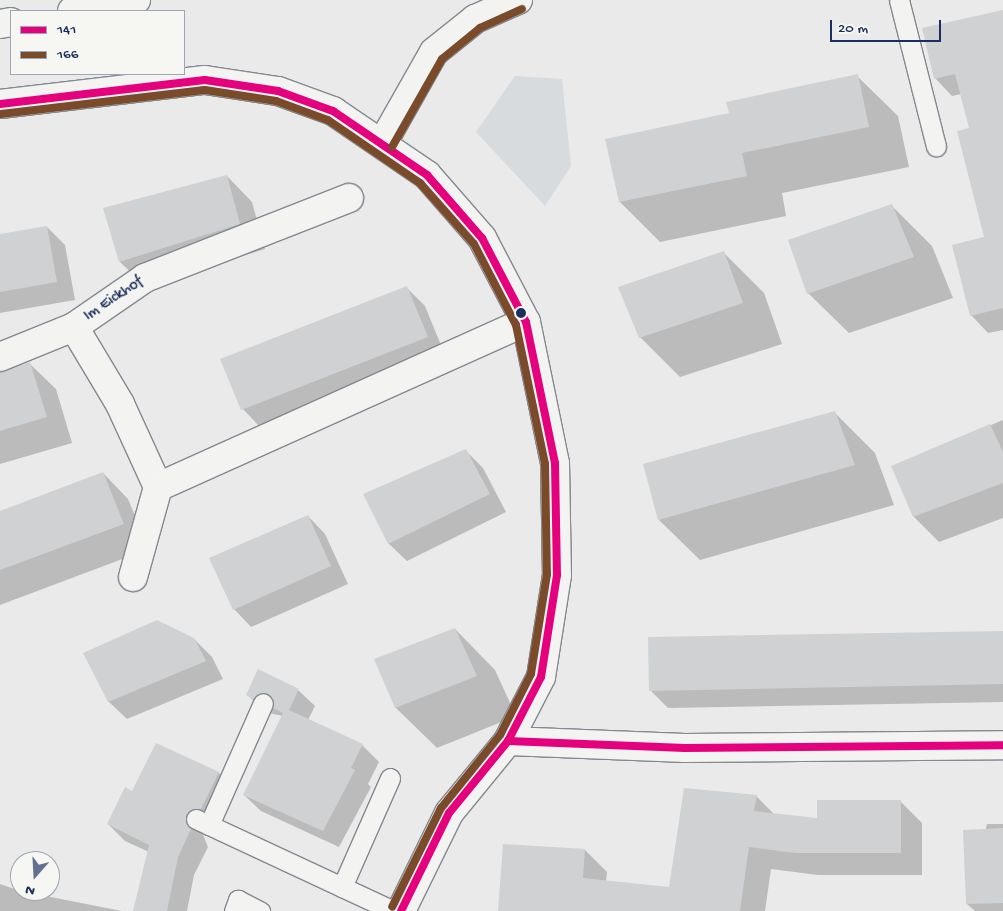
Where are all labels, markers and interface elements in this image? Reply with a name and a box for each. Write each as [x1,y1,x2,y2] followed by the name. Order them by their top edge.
[10,10,185,75] legend
[833,10,944,42] scale bar
[838,20,868,38] text: 20 m
[57,21,76,39] text: 141
[57,46,78,64] text: 166
[81,273,147,327] street label: Im Eickhof
[516,308,526,318] unlabelled marker
[10,851,60,901] north arrow
[23,880,37,899] text: N

